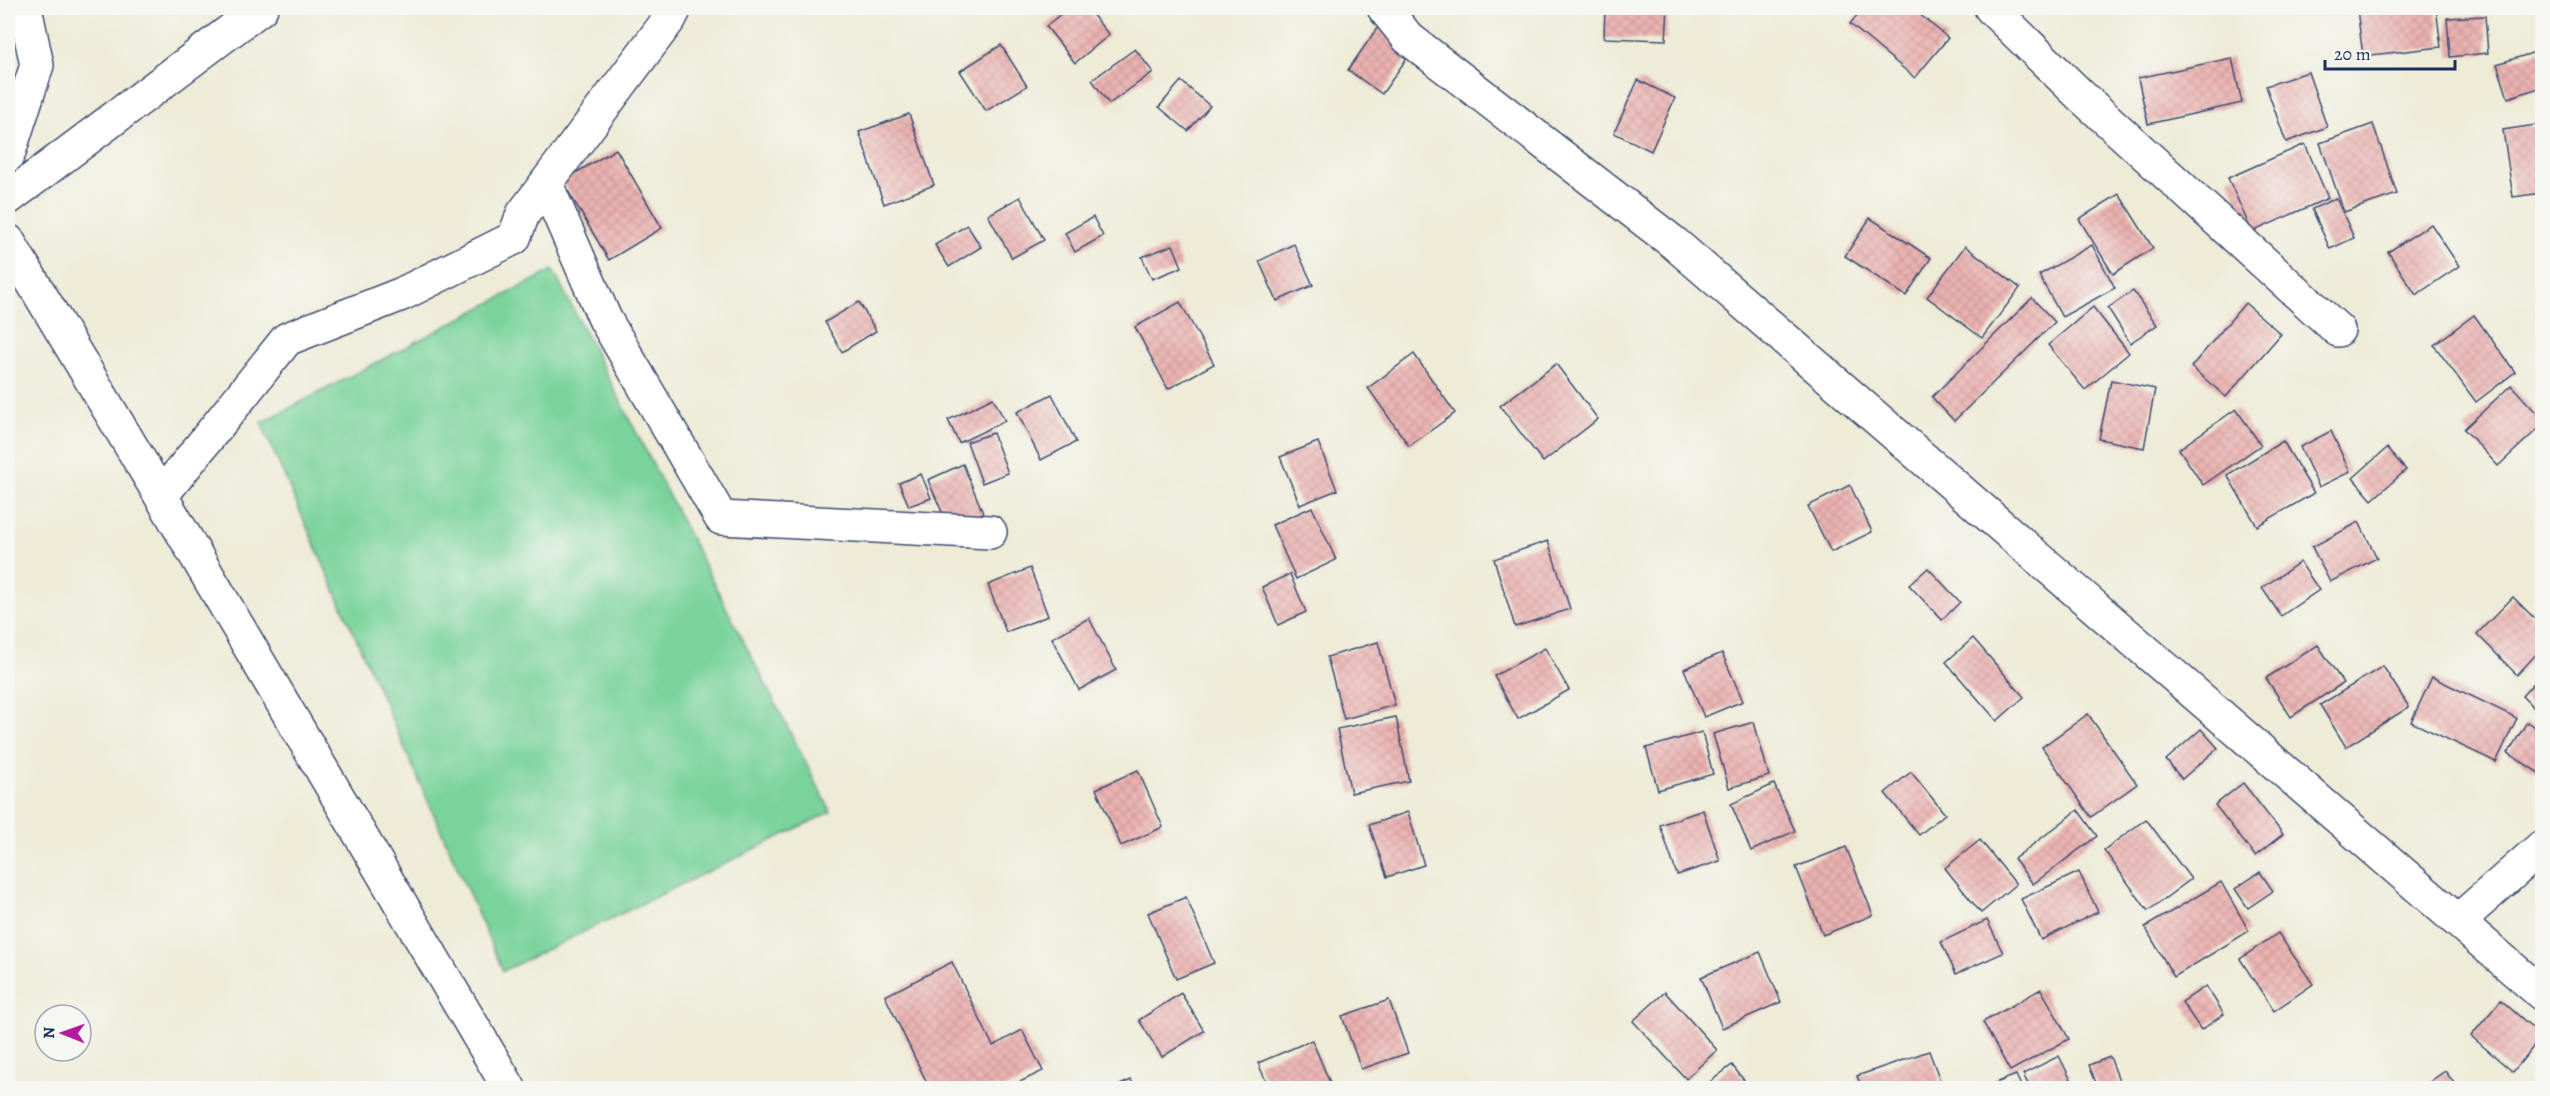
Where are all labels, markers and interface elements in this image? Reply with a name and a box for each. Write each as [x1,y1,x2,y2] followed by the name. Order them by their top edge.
[2325,33,2456,71] scale bar
[2334,42,2371,66] text: 20 m
[33,1003,93,1063] north arrow
[38,1026,60,1039] text: N

